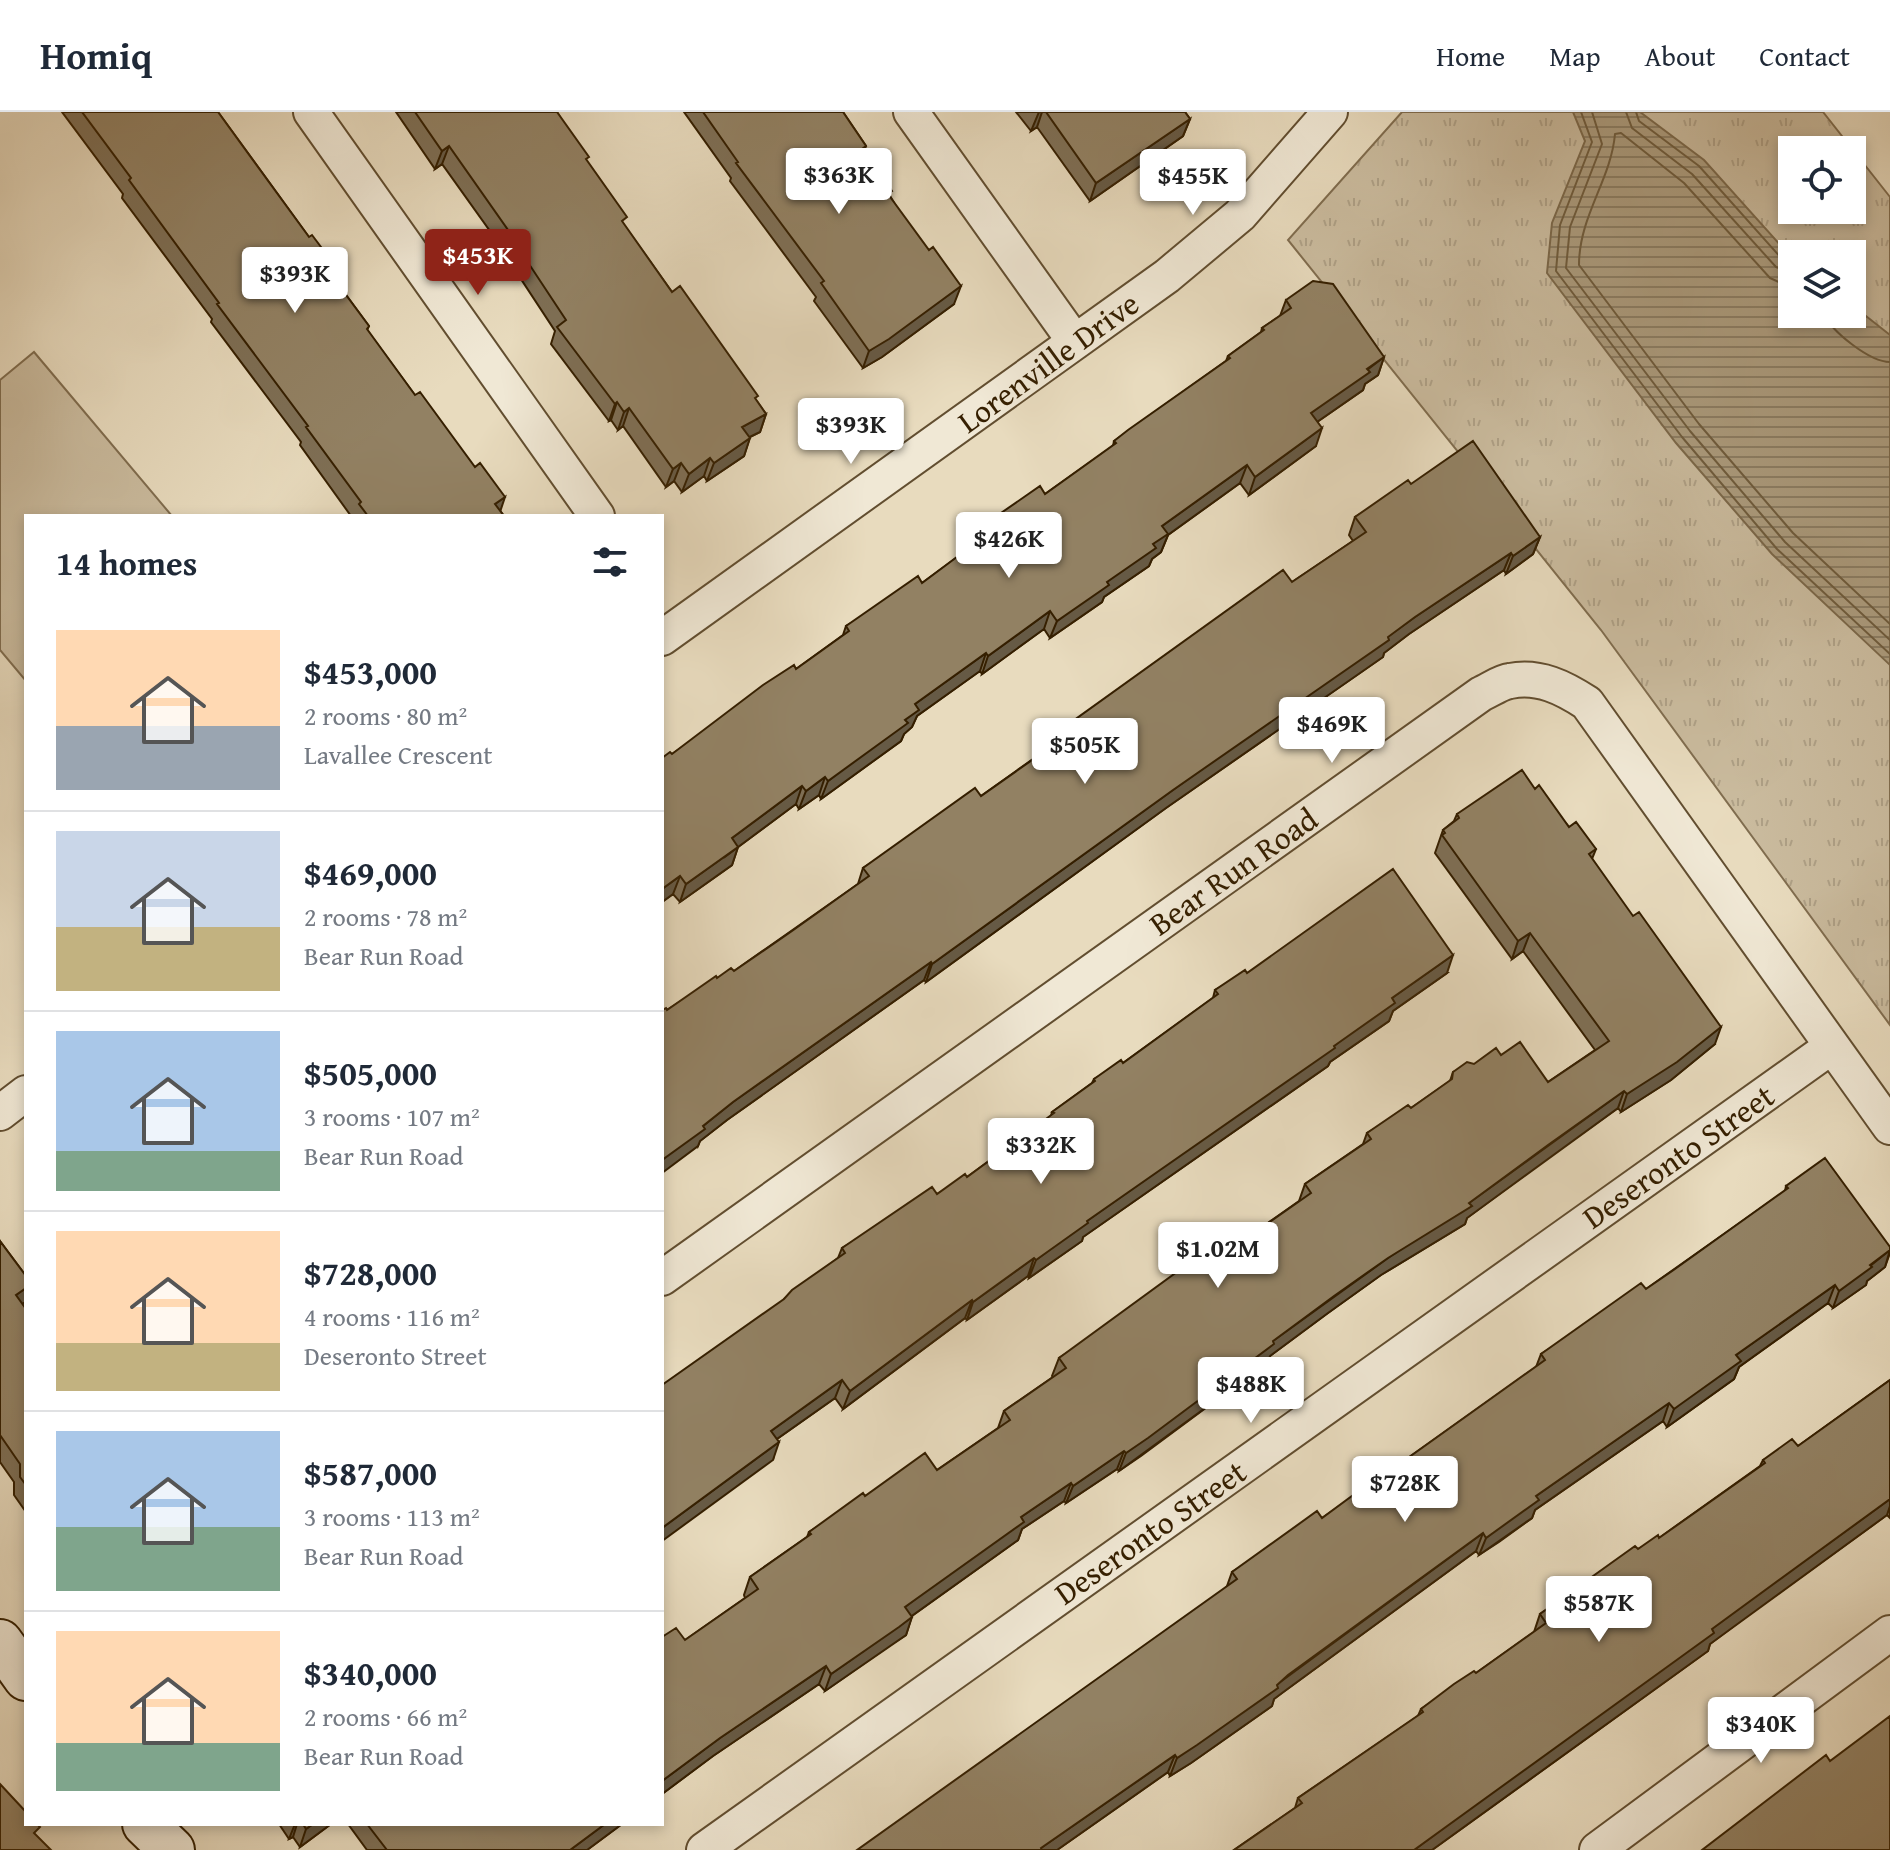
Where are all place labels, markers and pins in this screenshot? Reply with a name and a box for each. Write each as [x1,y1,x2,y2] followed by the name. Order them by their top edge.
[783,148,895,216] pin: $363K
[1137,149,1249,217] pin: $455K
[422,229,534,297] pin: $453K
[239,247,351,315] pin: $393K
[795,398,907,466] pin: $393K
[953,512,1065,580] pin: $426K
[1276,697,1388,765] pin: $469K
[1029,718,1141,786] pin: $505K
[985,1118,1097,1186] pin: $332K
[1153,1222,1283,1290] pin: $1.02M
[1195,1357,1307,1425] pin: $488K
[1349,1456,1461,1524] pin: $728K
[1543,1576,1655,1644] pin: $587K
[1705,1697,1817,1765] pin: $340K

